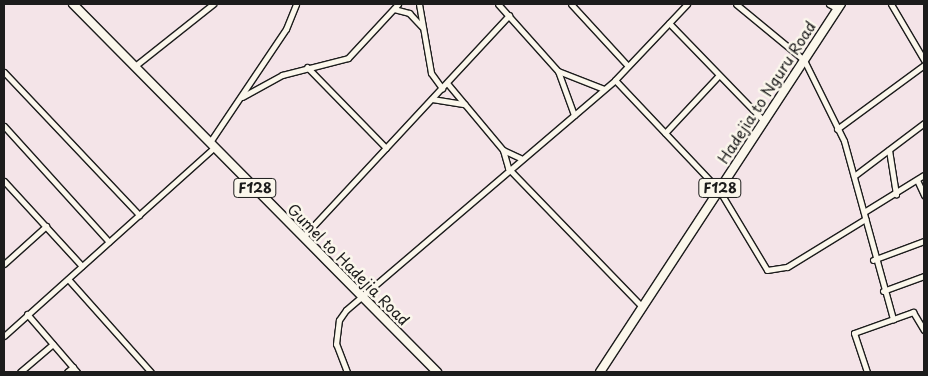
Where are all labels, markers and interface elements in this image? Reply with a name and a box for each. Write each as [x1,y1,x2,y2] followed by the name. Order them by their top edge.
[713,17,819,167] street label: Hadejia to Nguru Road
[232,177,278,200] road number: F128
[698,177,742,200] road number: F128
[284,199,414,329] street label: Gumel to Hadejia Road

